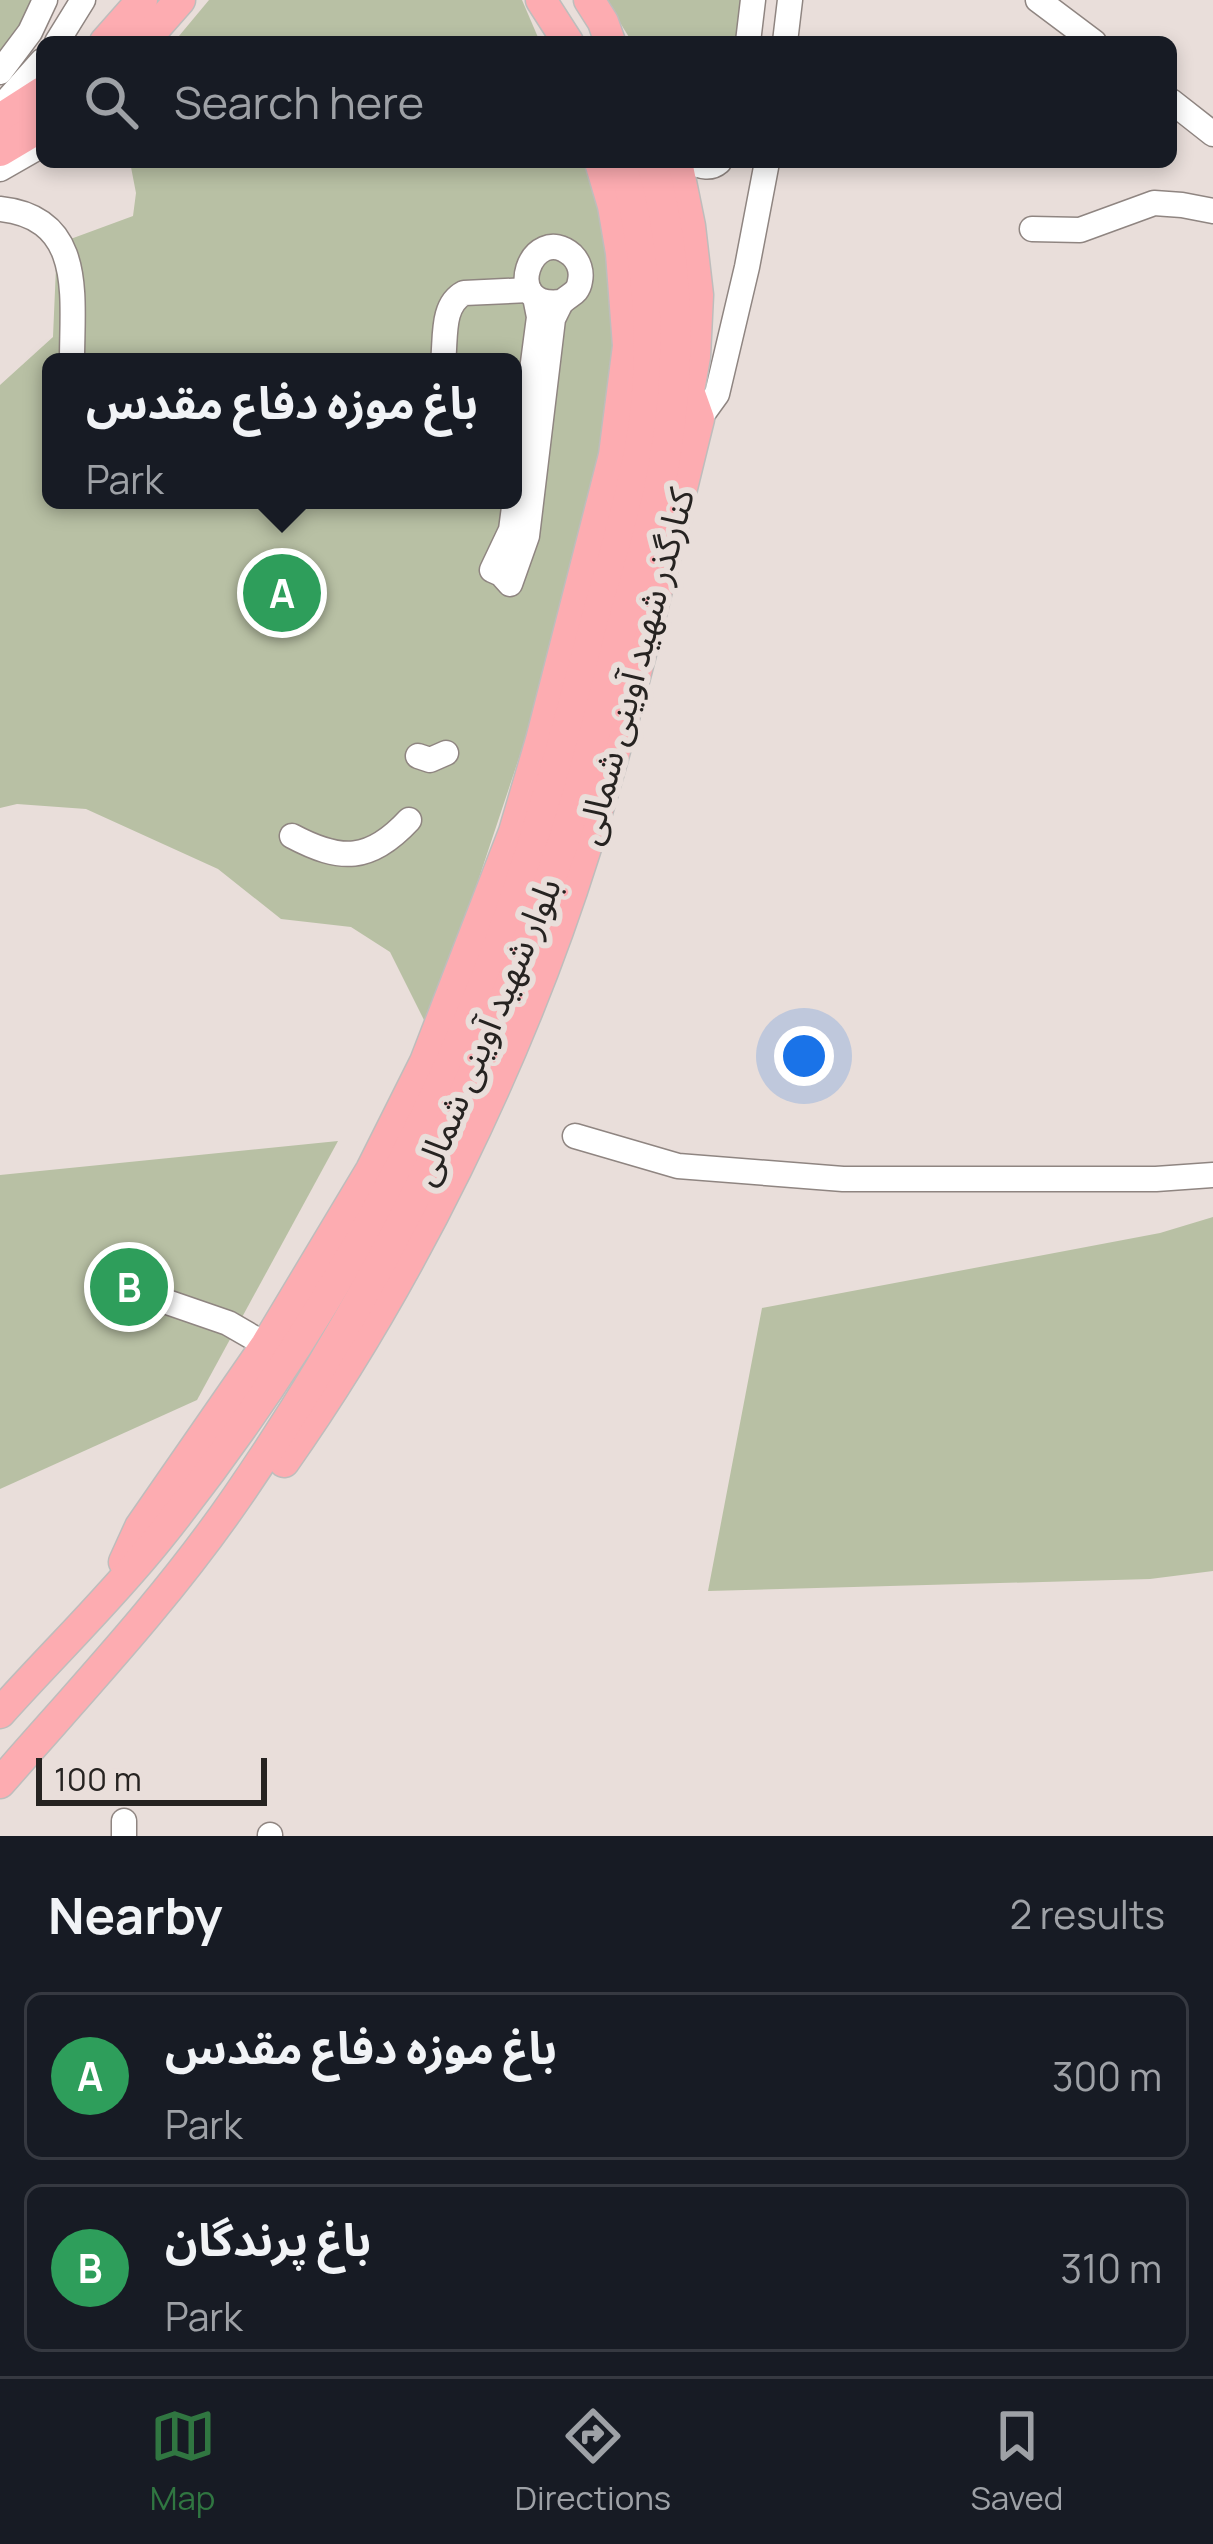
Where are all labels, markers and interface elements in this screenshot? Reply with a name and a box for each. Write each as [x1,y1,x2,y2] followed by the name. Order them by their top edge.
[36,36,1177,168] search box
[78,69,144,135] icon: search
[174,71,424,133] text: Search here
[42,353,522,509] popup
[86,371,478,433] text: باغ موزه دفاع مقدس
[86,452,164,506] text: Park
[563,481,705,849] street label: کنارگذر شهید آوینی شمالی
[243,548,321,638] pin: A
[398,870,572,1192] street label: بلوار شهید آوینی شمالی
[774,1026,834,1086] your location
[90,1242,168,1332] pin: B
[36,1752,267,1805] scale bar
[54,1756,142,1801] text: 100 m
[48,1880,223,1949] text: Nearby
[1010,1887,1165,1941] text: 2 results
[165,2016,557,2078] text: باغ موزه دفاع مقدس
[77,2049,103,2103] text: A
[1052,2049,1162,2103] text: 300 m
[165,2097,243,2151] text: Park
[165,2208,371,2270] text: باغ پرندگان
[78,2241,102,2295] text: B
[1061,2241,1162,2295] text: 310 m
[165,2289,243,2343] text: Park
[150,2403,216,2520] tab: Map
[515,2403,671,2520] tab: Directions
[970,2403,1063,2520] tab: Saved

